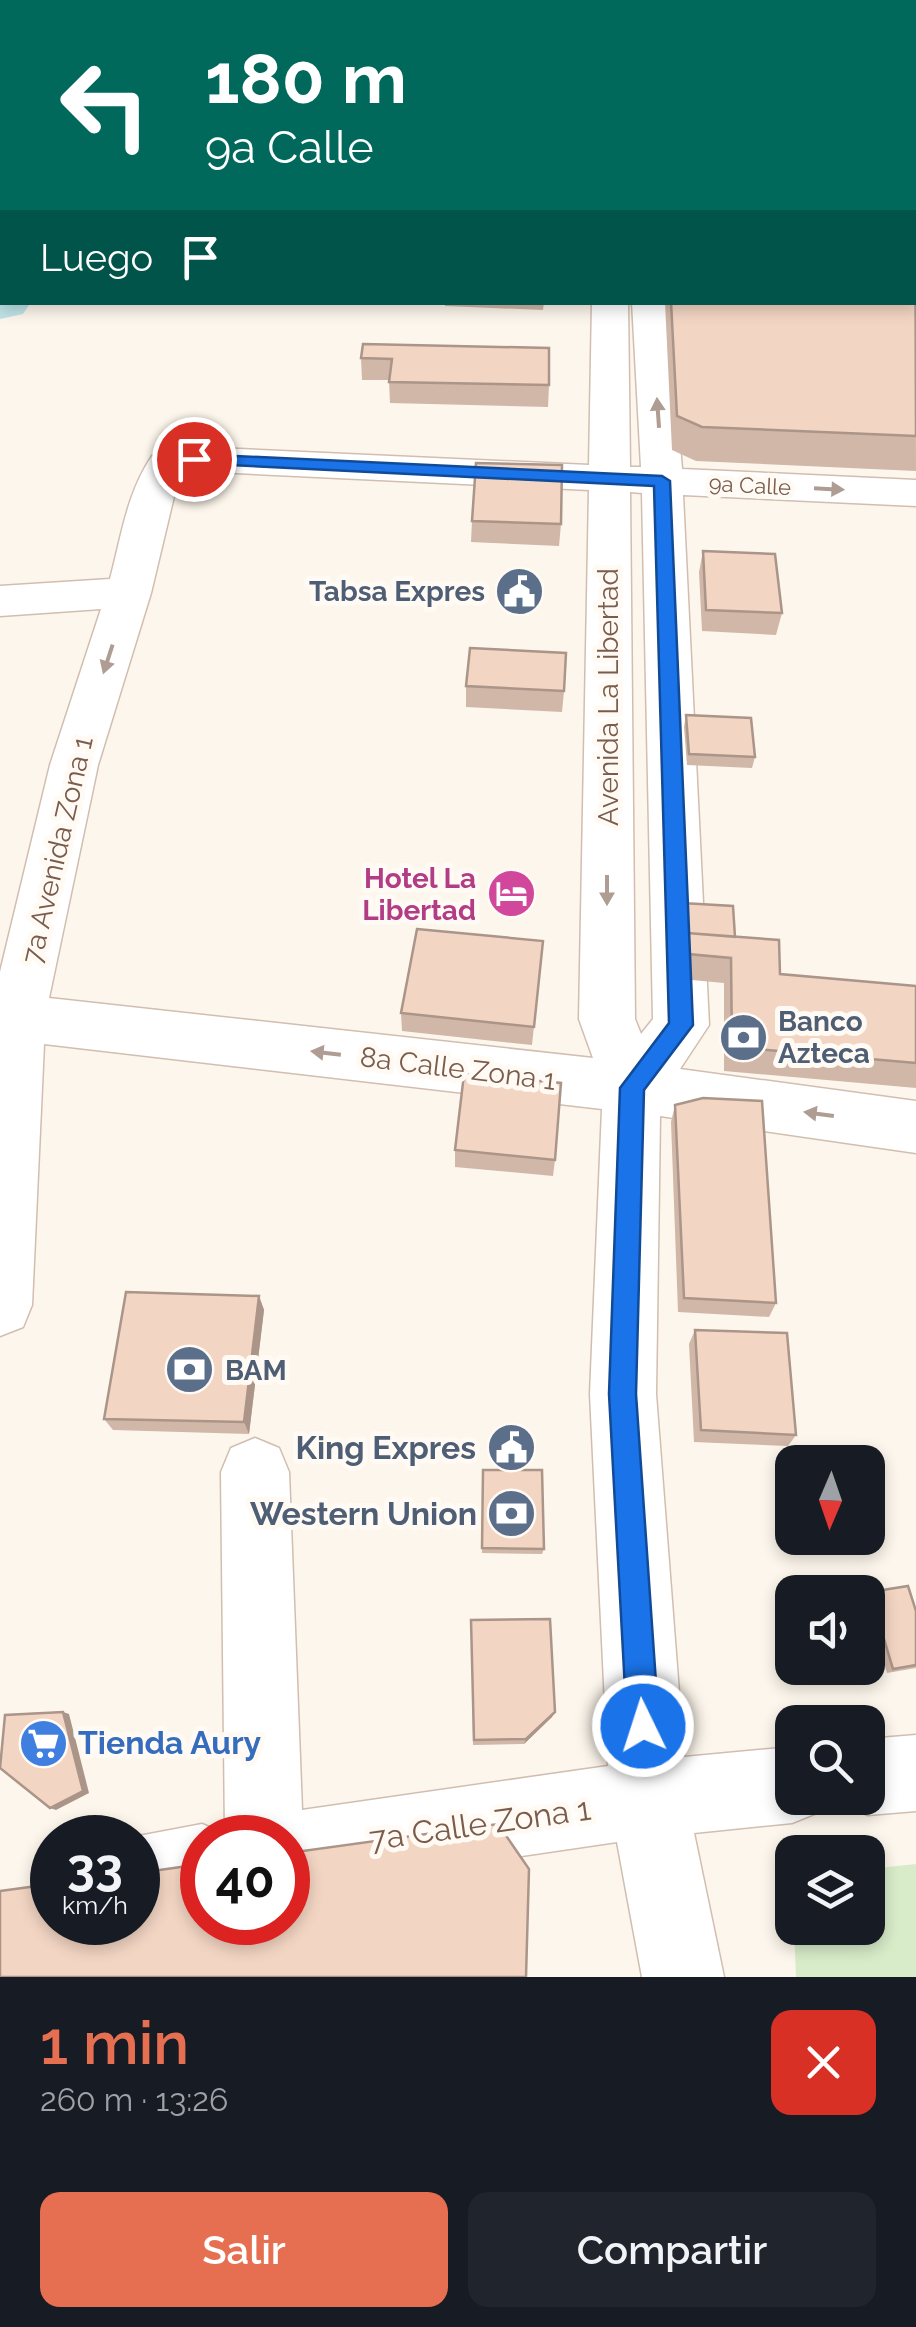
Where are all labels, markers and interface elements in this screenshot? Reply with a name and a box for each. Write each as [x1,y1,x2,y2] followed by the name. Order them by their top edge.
[205,37,407,119] text: 180 m
[40,40,170,170] icon: left
[205,121,374,174] text: 9a Calle
[173,230,228,285] icon: arrive
[40,235,153,280] text: Luego
[649,396,665,428] one-way arrow
[152,417,237,502] pin
[167,432,222,487] icon: arrive
[708,470,792,500] street label: 9a Calle
[814,481,846,497] one-way arrow
[494,565,546,617] public building icon: Tabsa Expres
[592,568,625,826] street label: Avenida La Libertad
[309,575,485,608] place label: Tabsa Expres
[99,644,114,674] one-way arrow
[15,733,100,967] street label: 7a Avenida Zona 1
[362,862,476,927] place label: Hotel La Libertad
[485,868,537,920] hotel icon: Hotel La Libertad
[599,874,615,906] one-way arrow
[778,1005,870,1070] place label: Banco Azteca
[717,1011,769,1063] bank icon: Banco Azteca
[358,1040,558,1097] street label: 8a Calle Zona 1
[310,1045,342,1061] one-way arrow
[803,1105,835,1121] one-way arrow
[164,1344,216,1396] bank icon: BAM
[225,1354,287,1387] place label: BAM
[485,1422,537,1474] public building icon: King Expres
[295,1429,476,1466] place label: King Expres
[775,1445,885,1555] north arrow
[775,1445,885,1945] map controls
[486,1488,538,1540] bank icon: Western Union
[250,1495,477,1532] place label: Western Union
[775,1575,885,1685] button: sound
[591,1674,695,1778] position arrow
[775,1705,885,1815] button: search
[17,1717,69,1769] supermarket icon: Tienda Aury
[78,1724,262,1761] place label: Tienda Aury
[367,1790,593,1857] street label: 7a Calle Zona 1
[180,1815,310,1945] speed limit sign: 40
[775,1835,885,1945] button: layers
[67,1838,123,1897] text: 33
[62,1890,128,1920] text: km/h
[40,2008,189,2078] text: 1 min
[771,2010,876,2115] button: close
[40,2081,228,2118] text: 260 m · 13:26
[40,2192,448,2307] button: Salir
[468,2192,876,2307] button: Compartir

